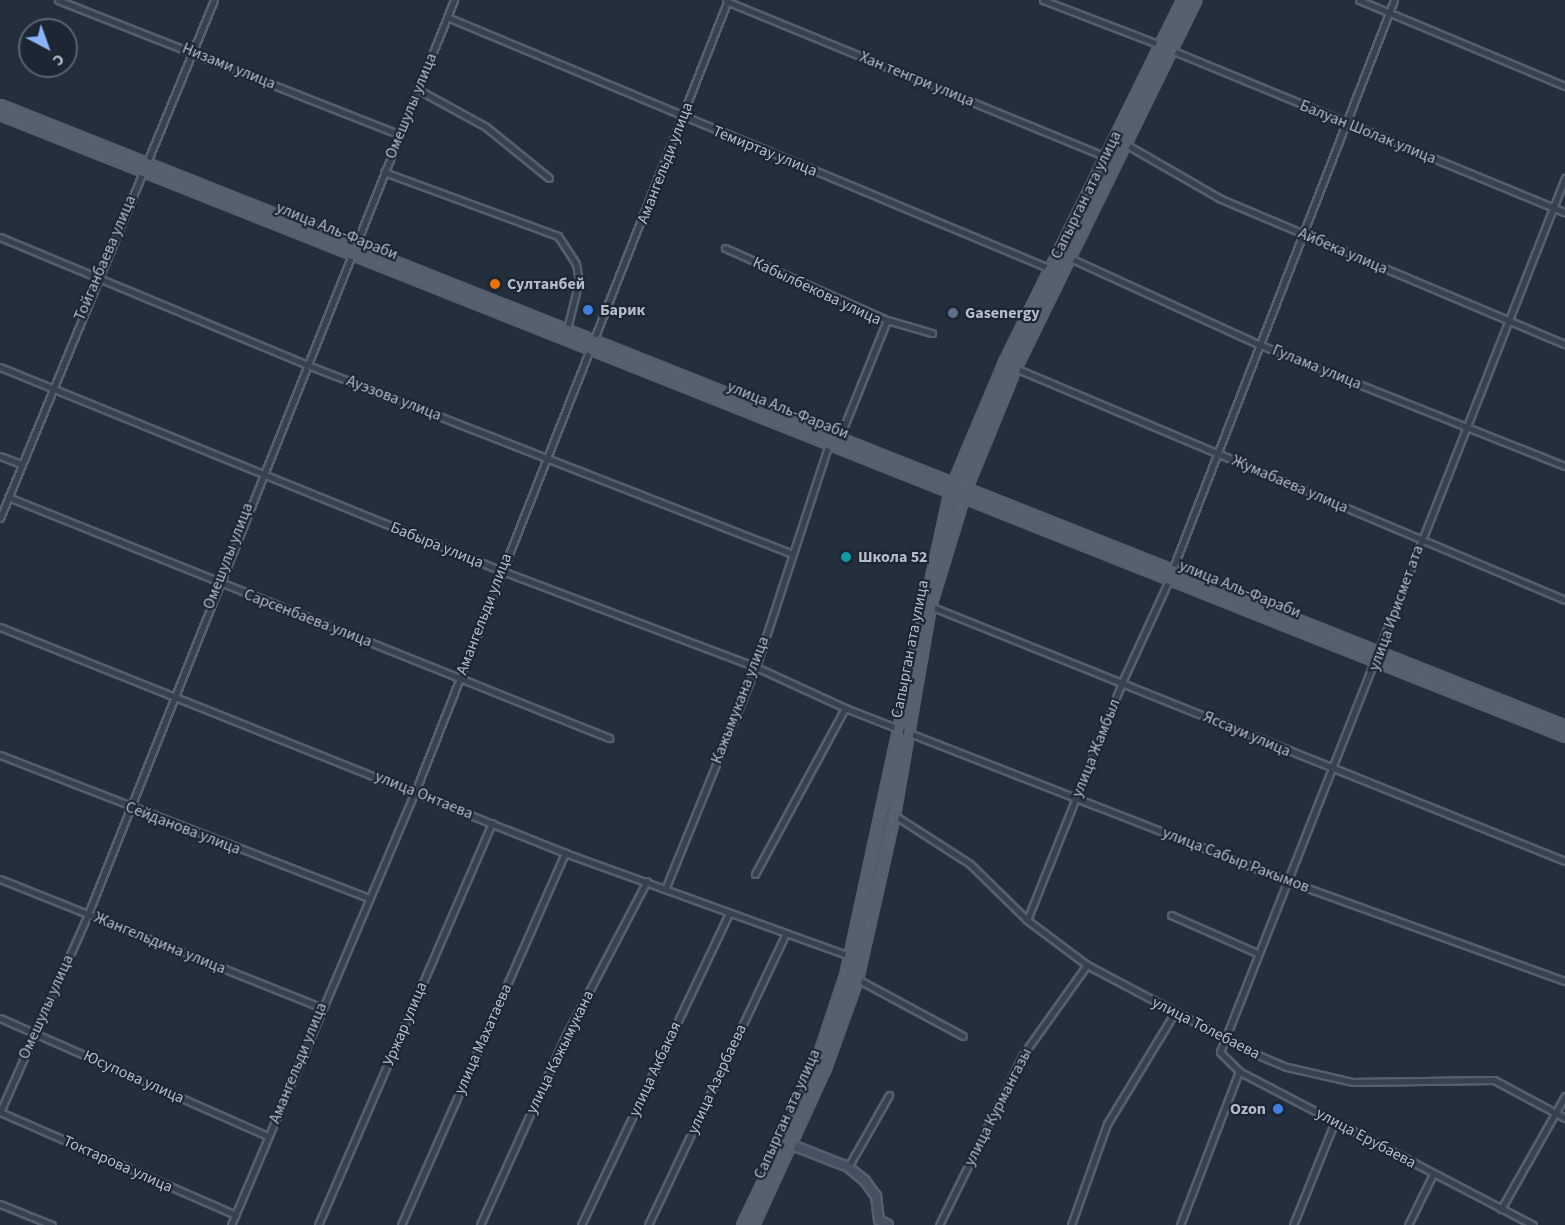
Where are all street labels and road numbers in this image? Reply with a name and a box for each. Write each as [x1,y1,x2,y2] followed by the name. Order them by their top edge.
[179,39,279,93] street label: Низами улица
[857,47,977,111] street label: Хан тенгри улица
[381,50,441,162] street label: Омешулы улица
[1297,96,1439,168] street label: Балуан Шолак улица
[633,99,697,227] street label: Амангельди улица
[710,121,820,181] street label: Темиртау улица
[1047,128,1125,262] street label: Сапырган ата улица
[70,192,140,324] street label: Тойганбаева улица
[273,198,401,264] street label: улица Аль-Фараби
[1295,224,1391,278] street label: Айбека улица
[750,253,884,329] street label: Кабылбекова улица
[1270,340,1364,394] street label: Гулама улица
[344,371,444,425] street label: Ауэзова улица
[724,377,852,443] street label: улица Аль-Фараби
[1229,451,1351,517] street label: Жумабаева улица
[199,500,257,612] street label: Омешулы улица
[388,518,486,572] street label: Бабыра улица
[1364,543,1428,673] street label: улица Ирисмет ата
[452,550,516,678] street label: Амангельди улица
[1176,556,1304,622] street label: улица Аль-Фараби
[887,578,933,720] street label: Сапырган ата улица
[241,585,375,651] street label: Сарсенбаева улица
[707,634,773,766] street label: Кажымукана улица
[1068,696,1124,800] street label: улица Жамбыл
[1200,707,1294,761] street label: Яссауи улица
[372,767,476,823] street label: улица Онтаева
[123,797,243,859] street label: Сейданова улица
[1160,823,1312,897] street label: улица Сабыр Ракымов
[91,908,229,978] street label: Жангельдина улица
[14,952,78,1062] street label: Омешулы улица
[379,979,431,1069] street label: Уржар улица
[450,981,516,1097] street label: улица Махатаева
[522,987,598,1117] street label: улица Кажымукана
[1149,993,1263,1063] street label: улица Толебаева
[265,1000,331,1126] street label: Амангельди улица
[625,1019,685,1119] street label: улица Акбакая
[683,1021,751,1137] street label: улица Азербаева
[960,1045,1036,1169] street label: улица Курмангазы
[81,1046,187,1108] street label: Юсупова улица
[750,1046,824,1182] street label: Сапырган ата улица
[1313,1104,1419,1172] street label: улица Ерубаева
[60,1131,176,1197] street label: Токтарова улица

